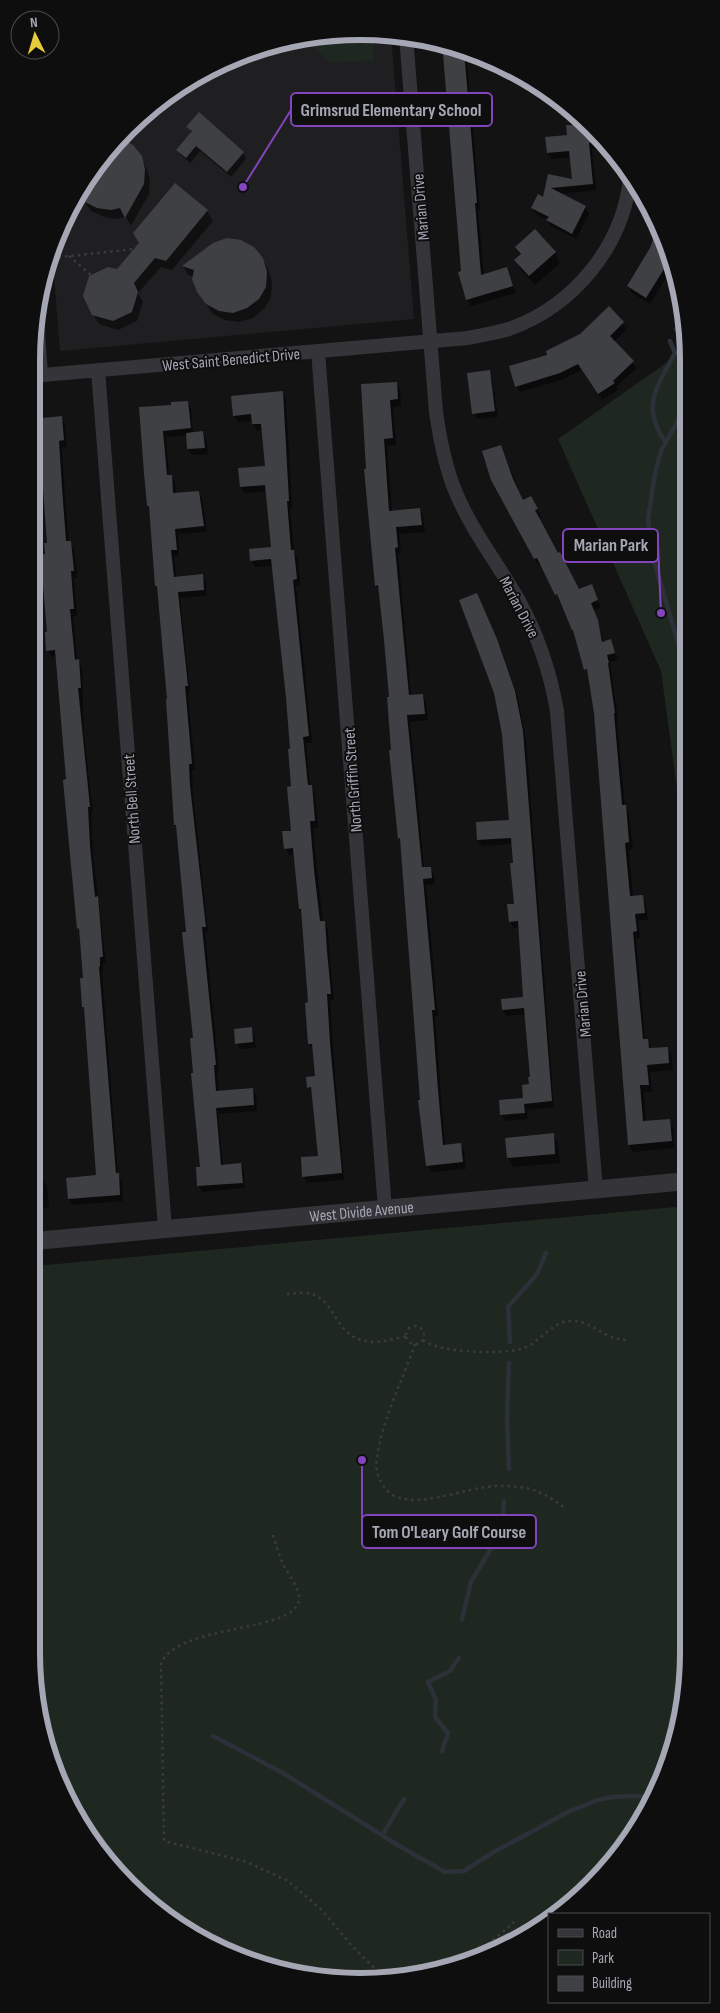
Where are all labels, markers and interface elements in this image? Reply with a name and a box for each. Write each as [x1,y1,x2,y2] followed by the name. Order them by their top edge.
[10,10,60,60] north arrow
[29,14,38,31] text: N
[291,93,492,126] callout: Grimsrud Elementary School
[301,100,481,121] text: Grimsrud Elementary School
[409,173,434,241] street label: Marian Drive
[161,345,301,376] street label: West Saint Benedict Drive
[563,529,658,562] callout: Marian Park
[574,535,649,556] text: Marian Park
[495,574,543,642] street label: Marian Drive
[340,727,367,833] street label: North Griffin Street
[120,753,145,844] street label: North Bell Street
[571,970,596,1038] street label: Marian Drive
[309,1198,415,1227] street label: West Divide Avenue
[362,1515,536,1548] callout: Tom O'Leary Golf Course
[372,1522,526,1543] text: Tom O'Leary Golf Course
[548,1913,710,2003] legend
[592,1924,617,1943] text: Road
[592,1949,614,1968] text: Park
[592,1974,632,1993] text: Building

